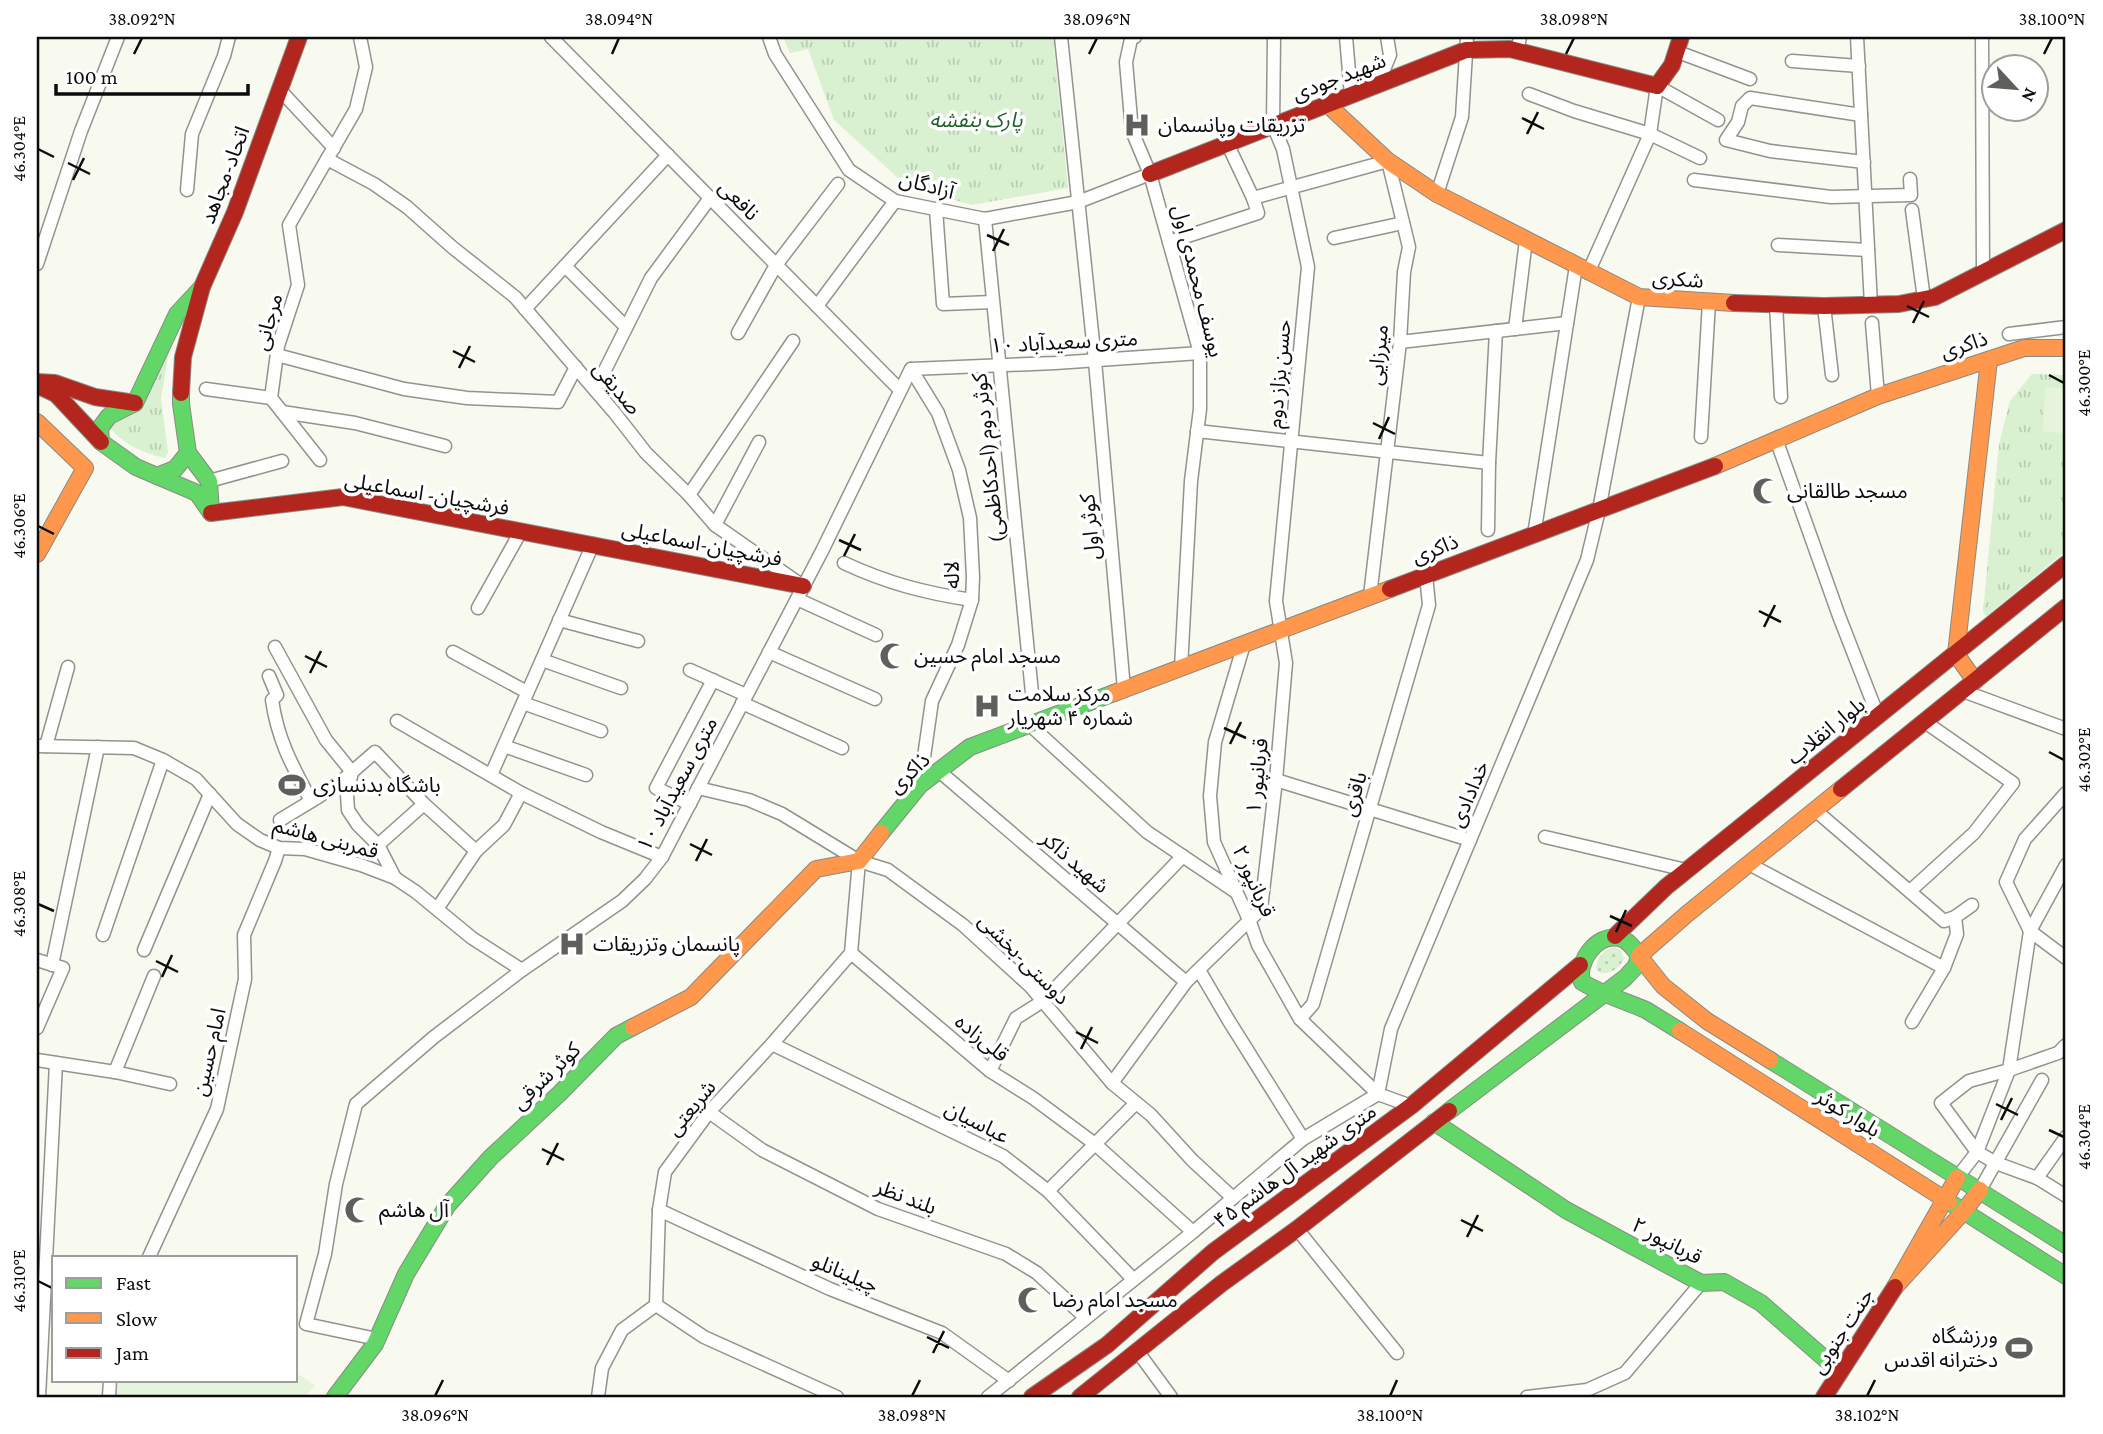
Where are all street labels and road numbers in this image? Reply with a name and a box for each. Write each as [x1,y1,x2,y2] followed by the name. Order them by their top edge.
[1289,48,1389,106] street label: شهید جودی
[195,123,255,227] street label: اتحاد-مجاهد
[897,166,958,204] street label: آزادگان
[714,175,764,225] street label: نافعی
[1167,202,1229,360] street label: یوسف محمدی اول
[1652,265,1704,293] street label: شکری
[248,291,288,353] street label: مرجانی
[1262,319,1300,430] street label: حسن بزاز دوم
[1363,323,1393,387] street label: میرزایی
[989,326,1139,358] street label: ۱۰ متری سعیدآباد
[1937,326,1991,364] street label: ذاکری
[588,356,646,420] street label: صدیقی
[967,371,1013,544] street label: کوثر دوم (احدکاظمی)
[343,468,511,521] street label: فرشچیان- اسماعیلی
[1075,493,1105,561] street label: کوثر اول
[620,517,784,572] street label: فرشچیان-اسماعیلی
[1408,529,1462,569] street label: ذاکری
[940,561,964,589] street label: لاله
[1782,692,1870,770] street label: بلوار انقلاب
[632,713,722,855] street label: ۱۰ متری سعیدآباد
[1241,737,1274,815] street label: قربانپور ۱
[883,748,935,798] street label: ذاکری
[1444,757,1494,831] street label: خدادادی
[1336,769,1372,819] street label: باقری
[270,812,381,866] street label: قمربنی هاشم
[1035,825,1114,898] street label: شهید ذاکر
[1227,841,1280,921] street label: قربانپور ۲
[973,908,1075,1010] street label: دوستی-بخشی
[187,1006,235,1099] street label: امام حسین
[950,1009,1014,1067] street label: قلی‌زاده
[507,1037,586,1115] street label: کوثر شرقی
[661,1075,721,1141] street label: شریعتی
[1810,1083,1885,1142] street label: بلوار کوثر
[941,1096,1013,1148] street label: عباسیان
[1209,1099,1383,1235] street label: ۴۵ متری شهید آل هاشم
[871,1174,940,1220] street label: بلند نظر
[1627,1213,1706,1270] street label: قربانپور ۲
[808,1248,882,1299] street label: چیلینانلو
[1806,1284,1878,1378] street label: جنت جنوبی

